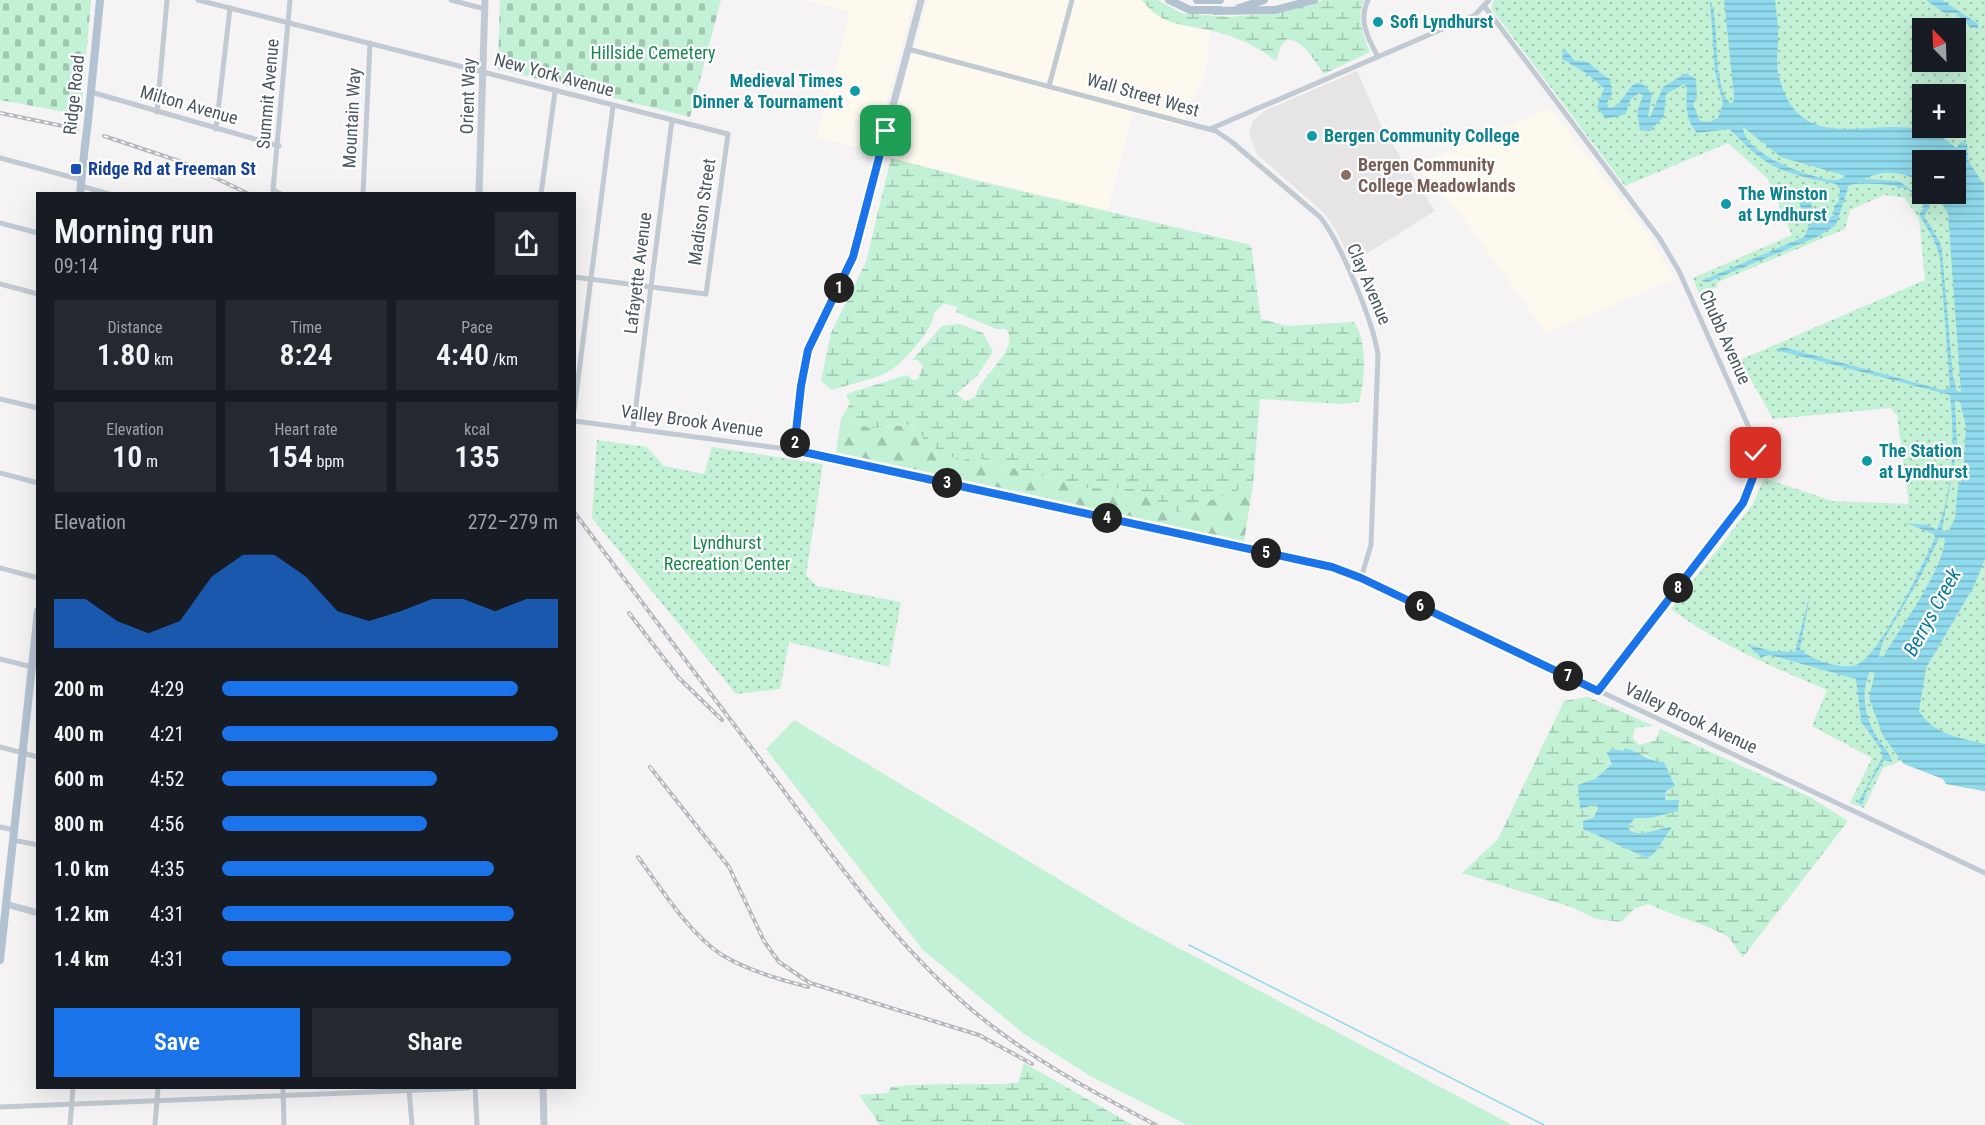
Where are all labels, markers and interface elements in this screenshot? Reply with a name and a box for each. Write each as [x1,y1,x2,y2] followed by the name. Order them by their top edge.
[1390,11,1494,32] place label: Sofi Lyndhurst
[1371,15,1385,29] marker: Sofi Lyndhurst
[1912,18,1966,72] north arrow
[1912,18,1966,204] map controls
[252,38,283,150] street label: Summit Avenue
[591,42,716,63] park label: Hillside Cemetery
[492,48,616,101] street label: New York Avenue
[59,54,88,136] street label: Ridge Road
[456,57,479,135] street label: Orient Way
[338,67,365,169] street label: Mountain Way
[1084,68,1202,121] street label: Wall Street West
[692,70,843,112] place label: Medieval Times Dinner & Tournament
[138,81,240,128] street label: Milton Avenue
[848,84,862,98] marker: Medieval Times Dinner & Tournament
[1912,84,1966,138] button: +
[860,105,911,156] pin
[869,114,902,147] icon: arrive
[1324,125,1520,146] place label: Bergen Community College
[1305,129,1319,143] marker: Bergen Community College
[1912,150,1966,204] button: −
[1358,154,1516,196] place label: Bergen Community College Meadowlands
[684,157,719,267] street label: Madison Street
[88,158,256,179] place label: Ridge Rd at Freeman St
[69,162,83,176] marker: Ridge Rd at Freeman St
[1339,168,1353,182] marker: Bergen Community College Meadowlands
[1738,183,1828,225] place label: The Winston at Lyndhurst
[1719,197,1733,211] marker: The Winston at Lyndhurst
[620,211,655,335] street label: Lafayette Avenue
[54,212,214,251] text: Morning run
[495,212,558,275] button: share
[1343,240,1396,328] street label: Clay Avenue
[54,254,98,278] text: 09:14
[824,273,854,303] pin: 1
[835,278,843,297] text: 1
[1695,286,1756,387] street label: Chubb Avenue
[107,318,163,337] text: Distance
[290,318,322,337] text: Time
[461,318,493,337] text: Pace
[97,337,150,372] text: 1.80
[279,337,333,372] text: 8:24
[436,337,489,372] text: 4:40
[150,350,173,369] text: km
[489,350,518,369] text: /km
[619,400,765,441] street label: Valley Brook Avenue
[106,420,164,439] text: Elevation
[274,420,338,439] text: Heart rate
[464,420,490,439] text: kcal
[1730,427,1781,478] pin
[780,428,810,458] pin: 2
[791,433,799,452] text: 2
[1739,436,1772,469] icon: check
[112,439,142,474] text: 10
[268,439,313,474] text: 154
[454,439,500,474] text: 135
[1879,440,1968,482] place label: The Station at Lyndhurst
[142,452,158,471] text: m
[313,452,344,471] text: bpm
[1860,454,1874,468] marker: The Station at Lyndhurst
[932,468,962,498] pin: 3
[943,473,951,492] text: 3
[1092,503,1122,533] pin: 4
[1103,508,1111,527] text: 4
[54,510,126,534] text: Elevation
[468,510,558,534] text: 272–279 m
[664,532,791,574] park label: Lyndhurst Recreation Center
[1251,538,1281,568] pin: 5
[1262,543,1270,562] text: 5
[1898,563,1967,660] water label: Berrys Creek
[1663,573,1693,603] pin: 8
[1674,578,1682,597] text: 8
[1405,591,1435,621] pin: 6
[1416,596,1424,615] text: 6
[1553,661,1583,691] pin: 7
[1564,666,1572,685] text: 7
[54,677,104,701] text: 200 m
[150,677,184,701] text: 4:29
[1622,678,1761,757] street label: Valley Brook Avenue
[54,722,104,746] text: 400 m
[150,722,184,746] text: 4:21
[54,767,104,791] text: 600 m
[150,767,184,791] text: 4:52
[54,812,104,836] text: 800 m
[150,812,184,836] text: 4:56
[54,857,109,881] text: 1.0 km
[150,857,184,881] text: 4:35
[54,902,109,926] text: 1.2 km
[150,902,184,926] text: 4:31
[54,947,109,971] text: 1.4 km
[150,947,184,971] text: 4:31
[54,1008,300,1077] button: Save
[312,1008,558,1077] button: Share

